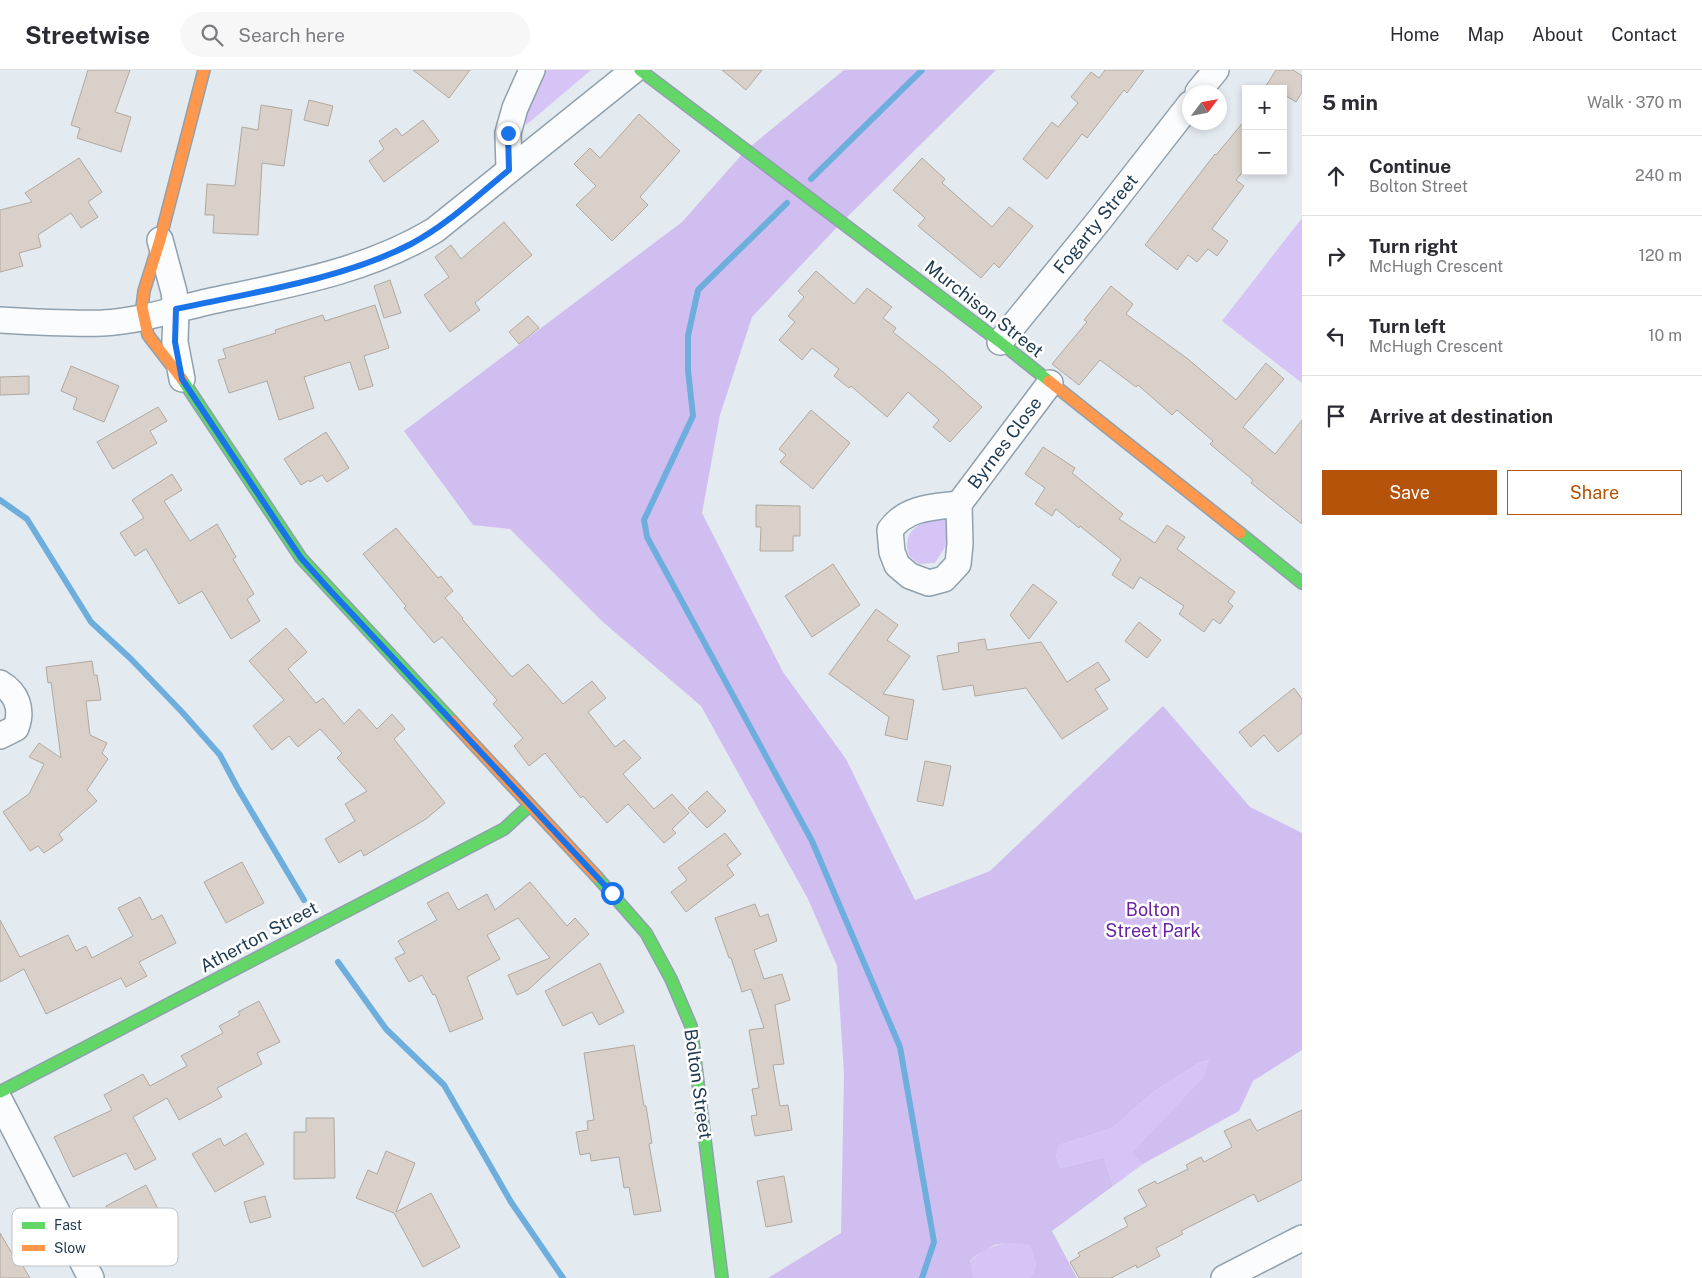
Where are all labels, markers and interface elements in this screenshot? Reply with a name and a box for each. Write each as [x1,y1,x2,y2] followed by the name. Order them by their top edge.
[180,12,530,57] search box
[25,21,150,49] text: Streetwise
[198,21,226,49] icon: search
[238,24,345,46] text: Search here
[1390,24,1440,45] text: Home
[1468,24,1504,45] text: Map
[1532,24,1583,45] text: About
[1611,24,1677,45] text: Contact
[1182,85,1227,130] north arrow
[1242,85,1287,175] map controls
[1242,85,1287,130] button: +
[1322,90,1378,115] text: 5 min
[1587,93,1682,112] text: Walk · 370 m
[497,122,520,145] route end
[1242,130,1287,175] button: −
[1369,155,1451,177] text: Continue
[1322,162,1350,190] icon: ahead
[1635,166,1682,185] text: 240 m
[1049,170,1142,278] street label: Fogarty Street
[1369,177,1468,196] text: Bolton Street
[1369,235,1458,257] text: Turn right
[1322,242,1350,270] icon: right
[1638,246,1682,265] text: 120 m
[921,256,1048,361] street label: Murchison Street
[1369,257,1503,276] text: McHugh Crescent
[1369,315,1446,337] text: Turn left
[1322,322,1350,350] icon: left
[1648,326,1682,345] text: 10 m
[1369,337,1503,356] text: McHugh Crescent
[963,393,1046,493] street label: Byrnes Close
[1322,402,1350,430] icon: arrive
[1369,405,1553,427] text: Arrive at destination
[1322,470,1497,515] button: Save
[1507,470,1682,515] button: Share
[601,882,624,905] route start
[196,897,321,976] street label: Atherton Street
[1105,899,1201,941] park label: Bolton Street Park
[680,1027,717,1141] street label: Bolton Street
[12,1208,178,1266] legend
[54,1217,82,1233] text: Fast
[54,1240,86,1256] text: Slow

